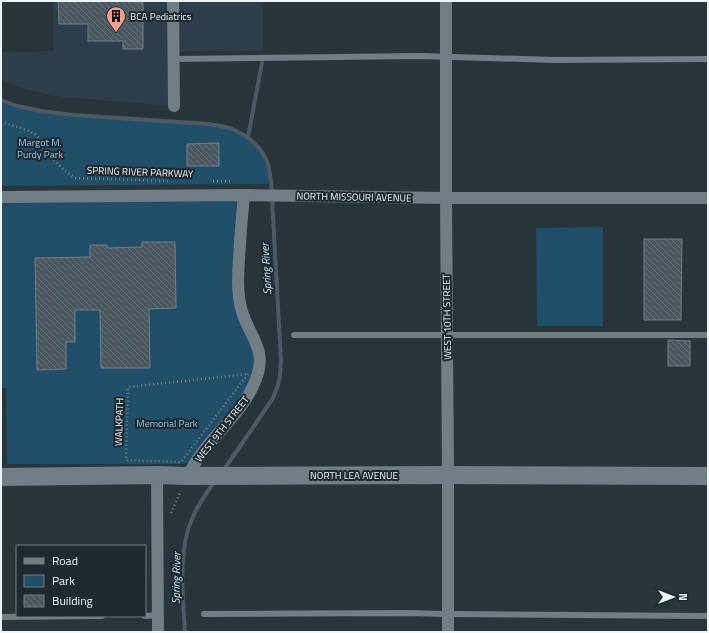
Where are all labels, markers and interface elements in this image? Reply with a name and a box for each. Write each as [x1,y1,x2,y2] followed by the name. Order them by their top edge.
[105,5,127,33] building icon: BCA Pediatrics
[130,9,192,24] place label: BCA Pediatrics
[17,135,63,162] park label: Margot M. Purdy Park
[87,163,194,181] street label: SPRING RIVER PARKWAY
[296,188,412,206] street label: NORTH MISSOURI AVENUE
[257,241,275,295] water label: Spring River
[439,273,455,360] street label: WEST 10TH STREET
[191,392,253,465] street label: WEST 9TH STREET
[111,398,127,446] street label: WALKPATH
[136,416,198,431] park label: Memorial Park
[310,468,398,483] street label: NORTH LEA AVENUE
[16,545,146,617] legend
[52,551,78,570] text: Road
[168,551,184,604] water label: Spring River
[52,571,75,590] text: Park
[653,577,693,617] north arrow
[52,591,93,610] text: Building
[675,593,691,601] text: N

